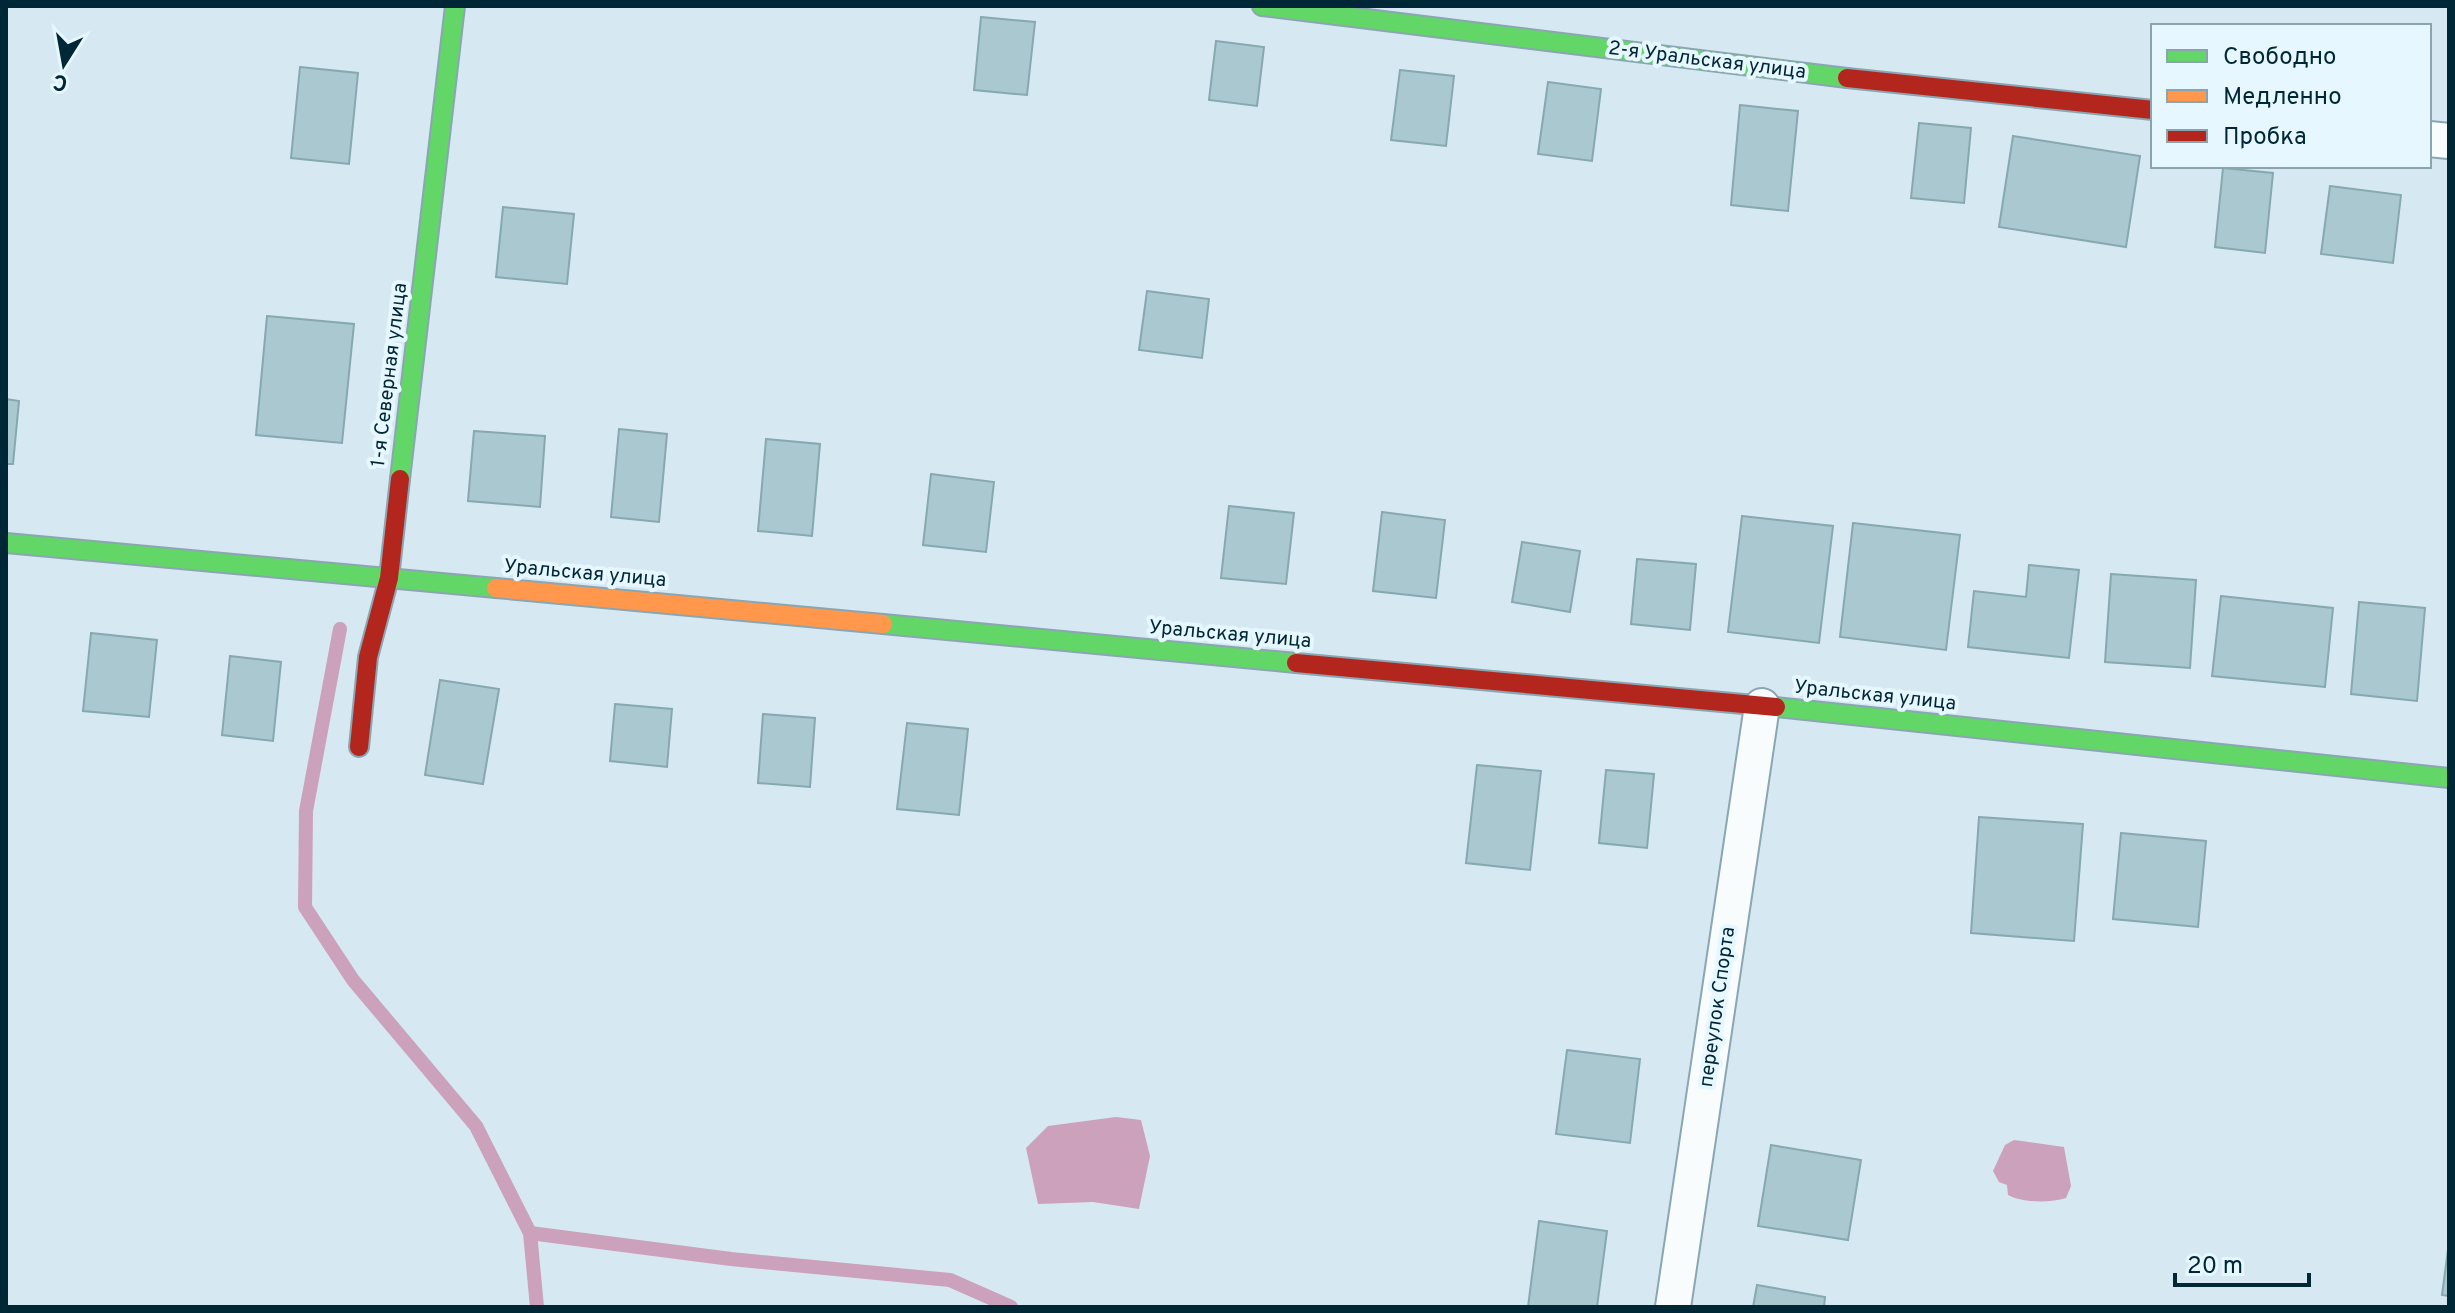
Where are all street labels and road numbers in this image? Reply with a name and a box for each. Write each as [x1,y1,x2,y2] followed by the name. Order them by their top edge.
[1607,36,1807,86] street label: 2-я Уральская улица
[366,281,414,469] street label: 1-я Северная улица
[503,554,667,594] street label: Уральская улица
[1148,615,1312,655] street label: Уральская улица
[1793,675,1957,717] street label: Уральская улица
[1694,925,1742,1089] street label: переулок Спорта

